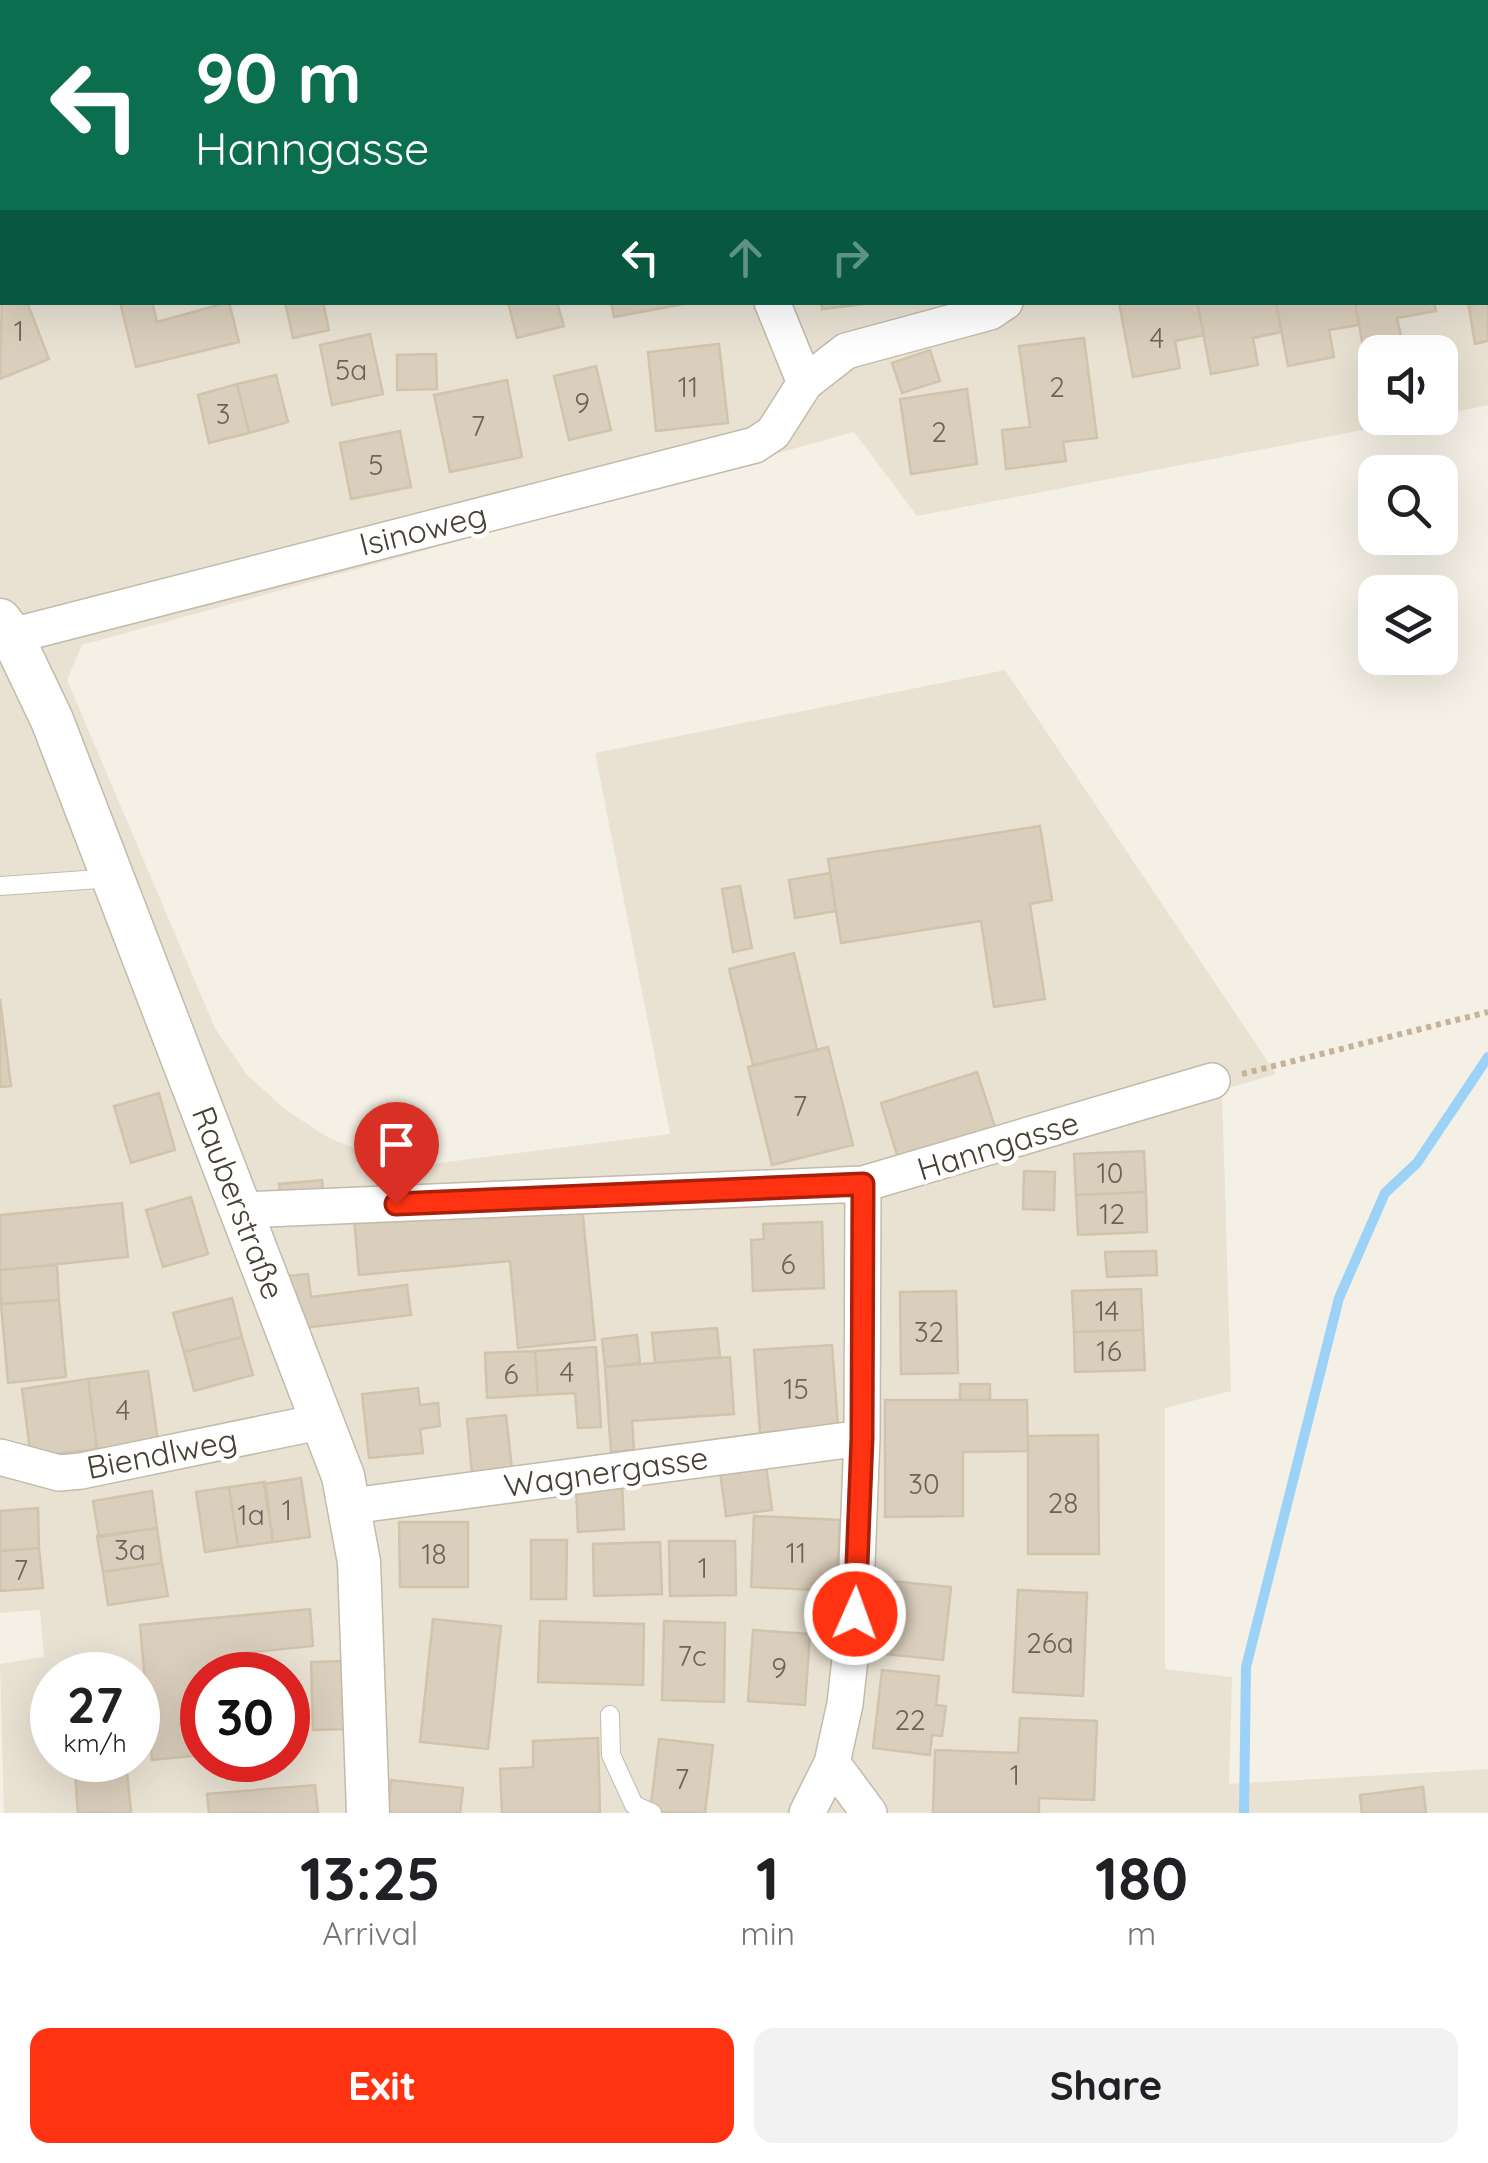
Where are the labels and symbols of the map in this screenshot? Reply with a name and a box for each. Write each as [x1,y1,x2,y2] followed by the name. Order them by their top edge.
[14,313,24,348] house number: 1
[1150,320,1164,355] house number: 4
[335,352,367,387] house number: 5a
[678,369,698,404] house number: 11
[1049,369,1065,404] house number: 2
[574,385,590,420] house number: 9
[216,396,230,431] house number: 3
[471,408,485,443] house number: 7
[931,414,947,449] house number: 2
[368,447,384,482] house number: 5
[355,494,490,564] street label: Isinoweg
[793,1088,807,1123] house number: 7
[184,1101,294,1305] street label: Rauberstraße
[354,1102,439,1205] pin
[912,1102,1083,1189] street label: Hanngasse
[1096,1155,1124,1190] house number: 10
[1099,1196,1125,1231] house number: 12
[780,1246,796,1281] house number: 6
[1095,1293,1119,1328] house number: 14
[914,1314,944,1349] house number: 32
[1096,1333,1122,1368] house number: 16
[560,1354,574,1389] house number: 4
[503,1356,519,1391] house number: 6
[783,1371,809,1406] house number: 15
[116,1392,130,1427] house number: 4
[83,1419,240,1487] street label: Biendlweg
[501,1437,710,1505] street label: Wagnergasse
[908,1466,940,1501] house number: 30
[1048,1485,1078,1520] house number: 28
[282,1492,292,1527] house number: 1
[237,1497,265,1532] house number: 1a
[114,1532,146,1567] house number: 3a
[786,1535,806,1570] house number: 11
[421,1536,447,1571] house number: 18
[698,1550,708,1585] house number: 1
[14,1552,28,1587] house number: 7
[803,1562,907,1666] position arrow
[1026,1625,1074,1660] house number: 26a
[678,1638,706,1673] house number: 7c
[771,1650,787,1685] house number: 9
[180,1652,310,1782] speed limit sign: 30
[894,1702,926,1737] house number: 22
[1010,1757,1020,1792] house number: 1
[675,1761,689,1796] house number: 7

